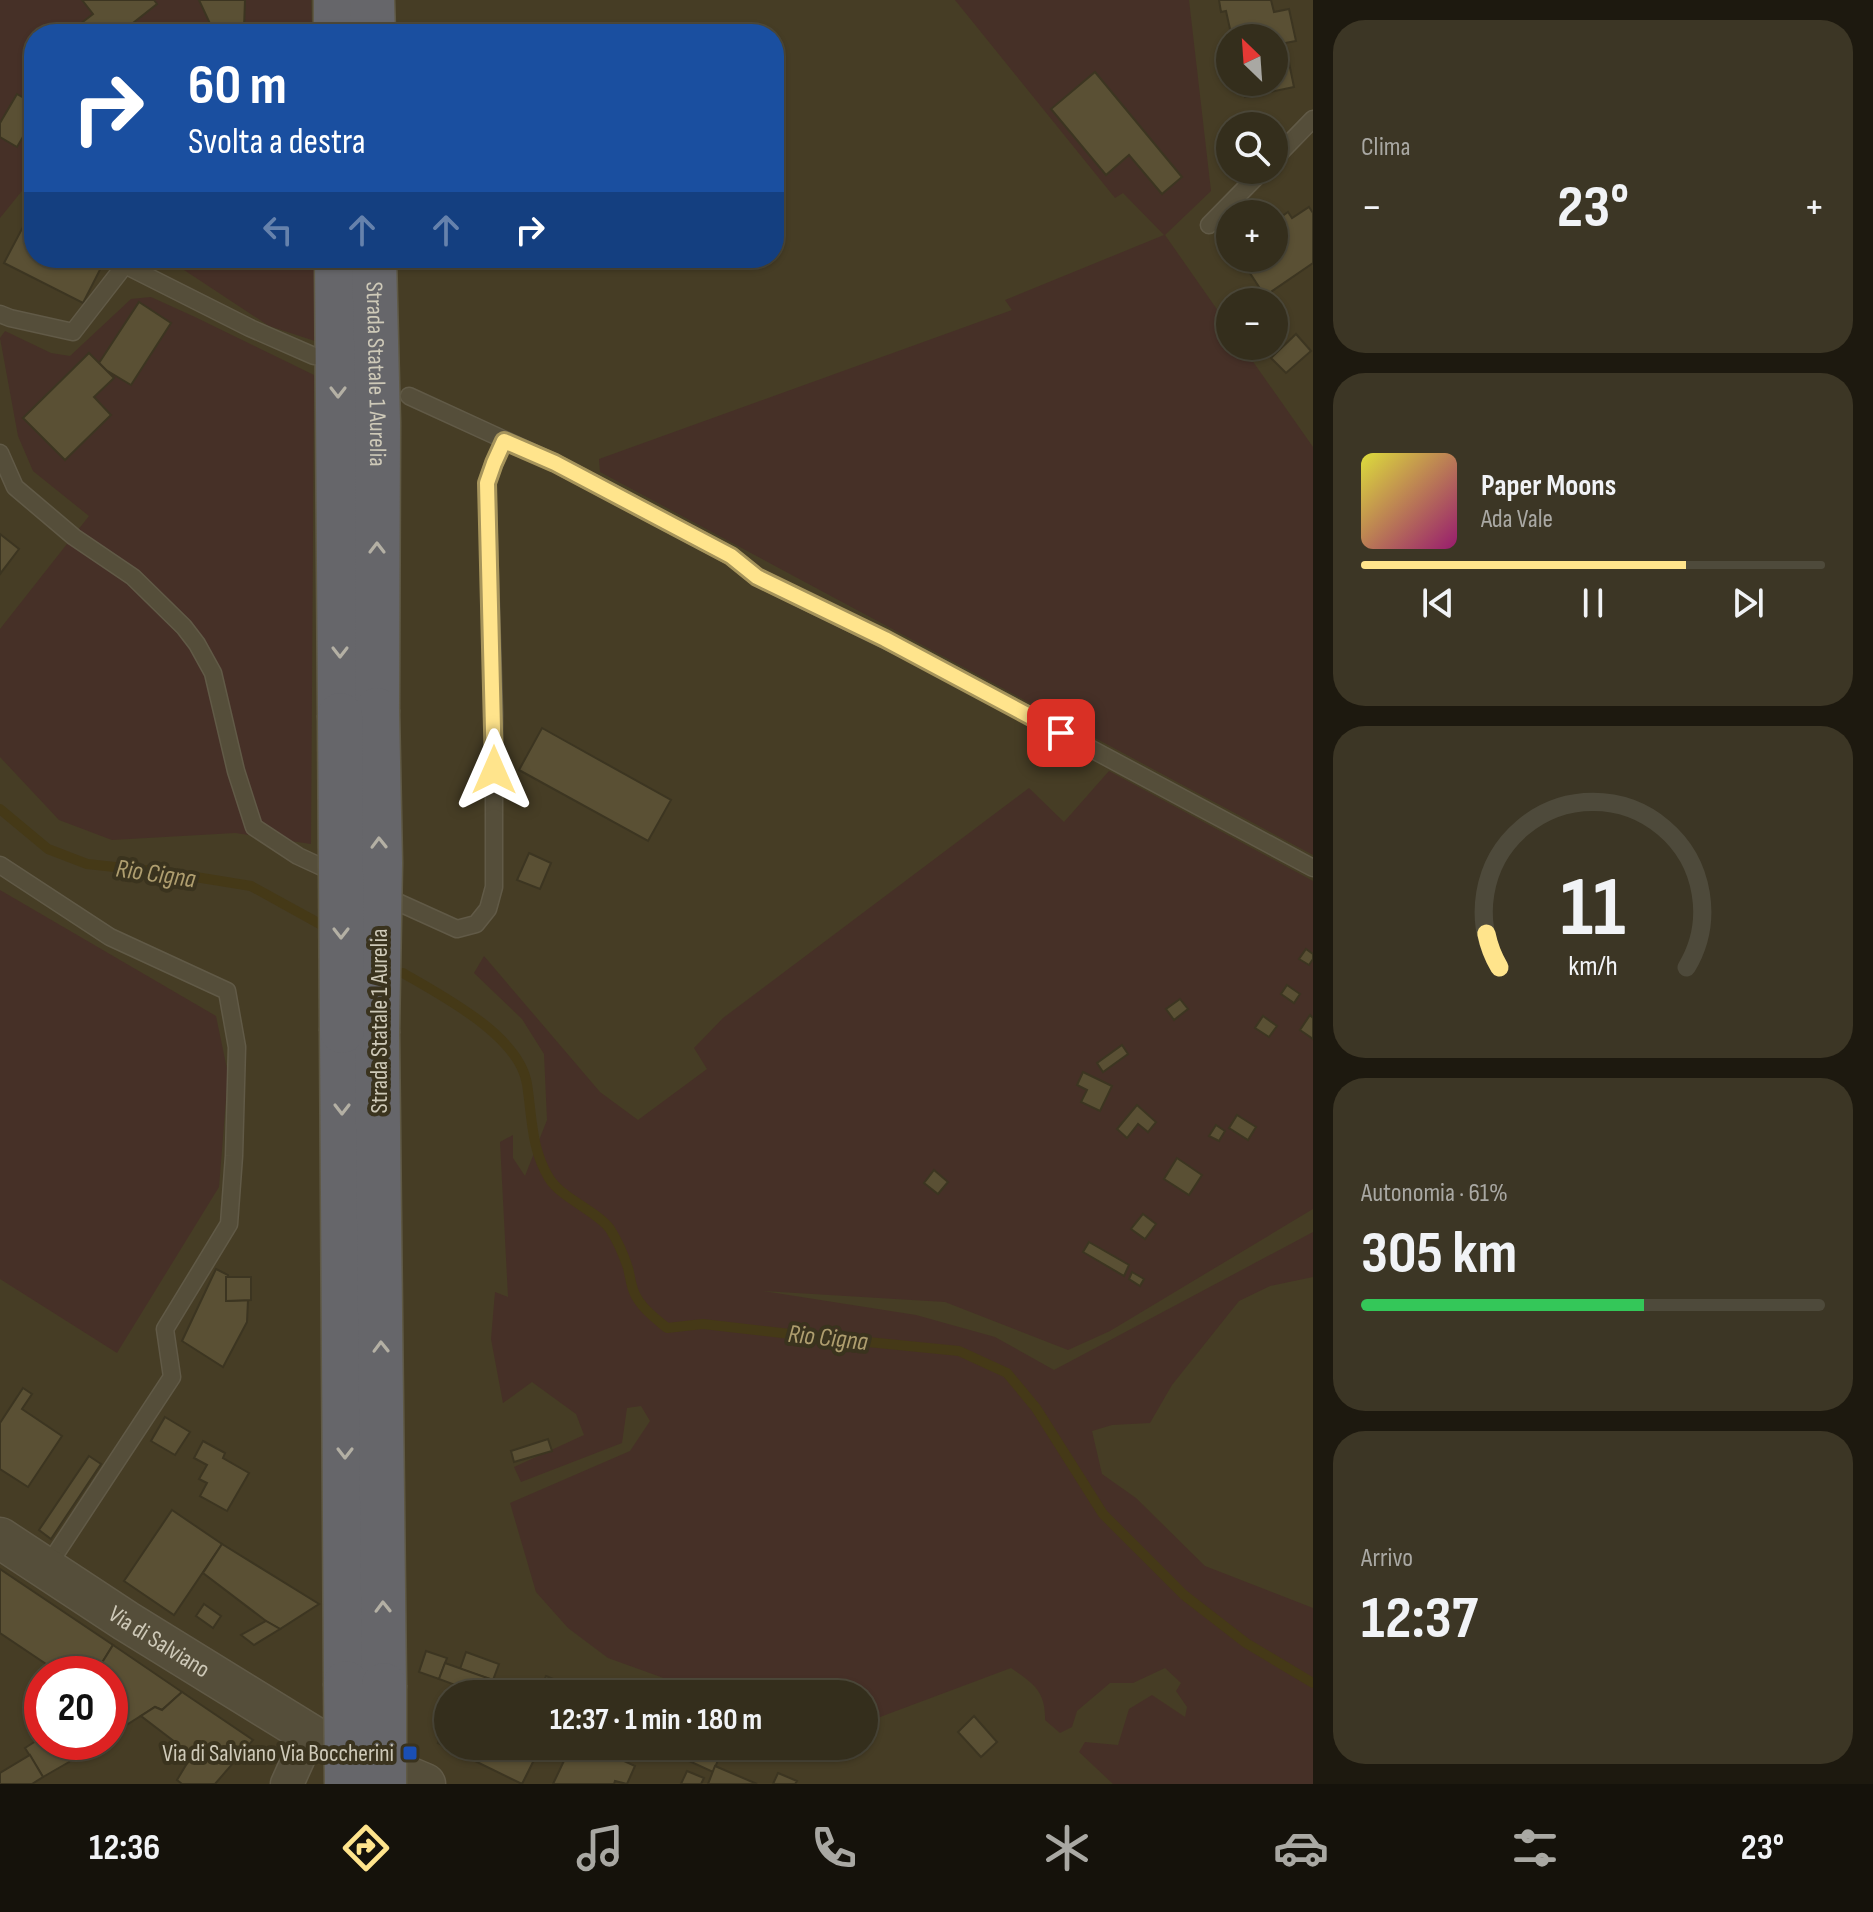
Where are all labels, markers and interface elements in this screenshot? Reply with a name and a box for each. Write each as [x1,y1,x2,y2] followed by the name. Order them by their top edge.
[1216,24,1288,96] north arrow
[1216,24,1288,360] map controls
[188,53,287,120] text: 60 m
[56,56,160,160] icon: right
[1216,112,1288,184] button: search
[188,121,366,164] text: Svolta a destra
[1361,132,1411,163] text: Clima
[1557,172,1629,244] text: 23°
[1361,181,1383,234] text: −
[1803,181,1825,234] text: +
[1216,200,1288,272] button: +
[256,208,300,252] icon: left
[340,208,384,252] icon: ahead
[424,208,468,252] icon: ahead
[508,208,552,252] icon: right
[360,281,392,467] street label: Strada Statale 1 Aurelia
[1216,288,1288,360] button: −
[329,386,347,399] one-way arrow
[1481,468,1616,504] text: Paper Moons
[1481,504,1553,535] text: Ada Vale
[368,541,386,554] one-way arrow
[1416,581,1460,625] icon: previous
[1571,581,1615,625] icon: pause
[1726,581,1770,625] icon: next
[331,646,348,659] one-way arrow
[1027,699,1095,767] pin
[1039,711,1083,755] icon: arrive
[452,728,536,812] position arrow
[370,836,388,849] one-way arrow
[114,854,198,895] water label: Rio Cigna
[1560,859,1626,959] text: 11
[332,927,350,940] one-way arrow
[365,929,394,1113] street label: Strada Statale 1 Aurelia
[1568,949,1618,984] text: km/h
[333,1103,351,1116] one-way arrow
[1361,1178,1508,1209] text: Autonomia · 61%
[1361,1218,1517,1290] text: 305 km
[786,1319,870,1358] water label: Rio Cigna
[372,1340,390,1353] one-way arrow
[336,1447,354,1460] one-way arrow
[1361,1543,1413,1574] text: Arrivo
[1361,1583,1478,1655] text: 12:37
[103,1599,215,1684] street label: Via di Salviano
[374,1600,392,1613] one-way arrow
[24,1656,128,1760] speed limit sign: 20
[550,1702,762,1738] text: 12:37 · 1 min · 180 m
[162,1739,394,1768] place label: Via di Salviano Via Boccherini
[401,1744,419,1762] marker: Via di Salviano Via Boccherini
[338,1820,394,1876] icon: directions
[572,1820,628,1876] icon: music
[806,1820,862,1876] icon: phone
[1039,1820,1095,1876] icon: climate
[1273,1820,1329,1876] icon: car
[1507,1820,1563,1876] icon: filters
[89,1827,160,1870] text: 12:36
[1741,1827,1784,1870] text: 23°

